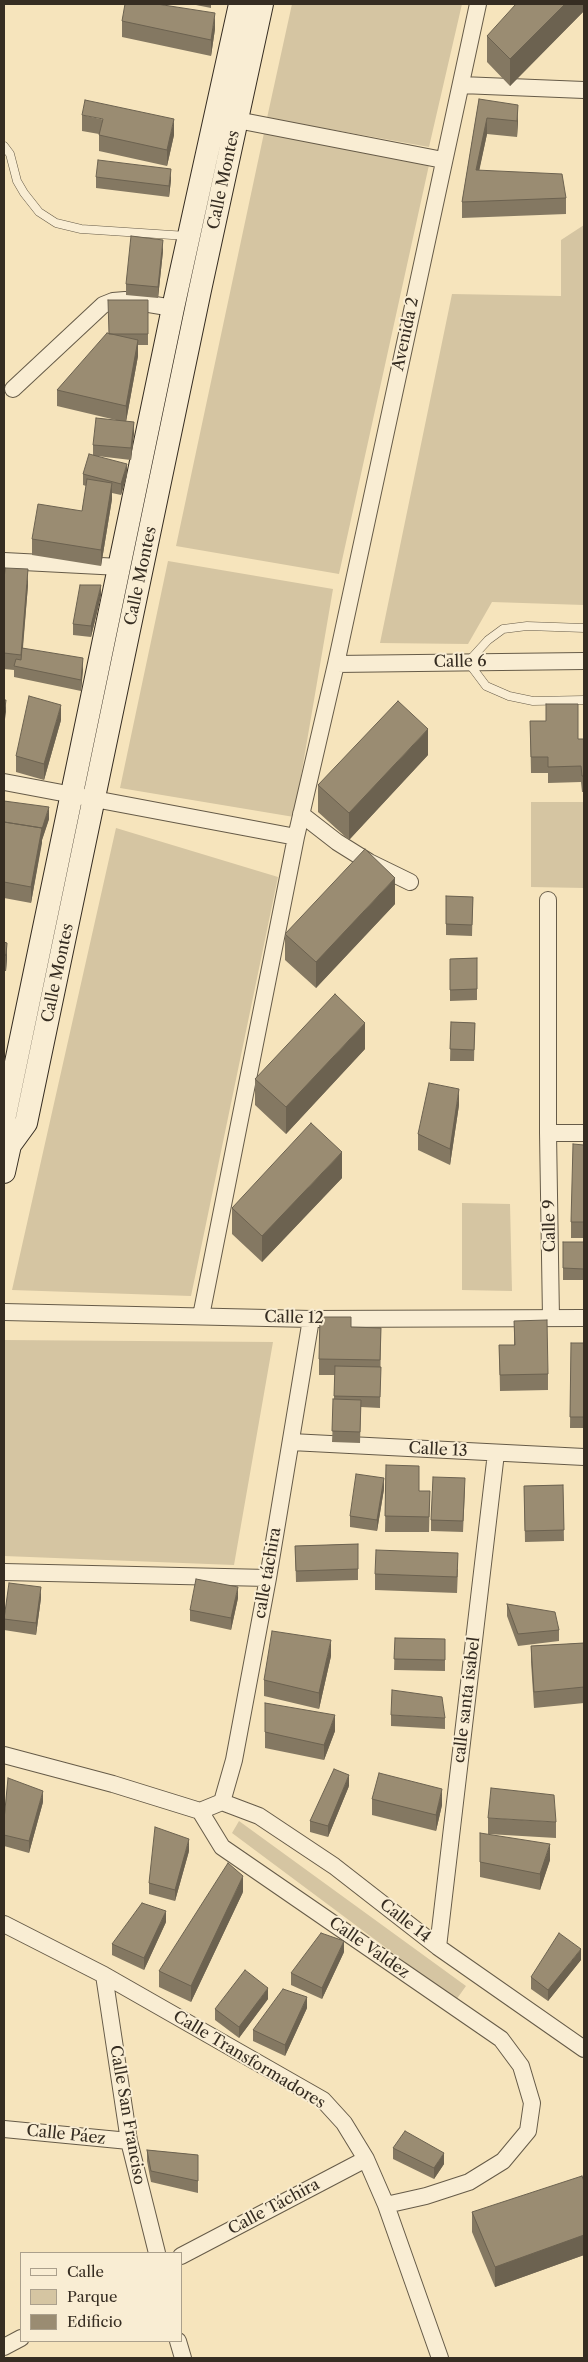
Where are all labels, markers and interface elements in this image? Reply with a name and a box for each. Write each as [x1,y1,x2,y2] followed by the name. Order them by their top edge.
[204,129,244,231] street label: Calle Montes
[389,296,423,372] street label: Avenida 2
[121,525,161,627] street label: Calle Montes
[433,652,487,672] street label: Calle 6
[38,922,78,1024] street label: Calle Montes
[540,1199,560,1253] street label: Calle 9
[264,1308,324,1328] street label: Calle 12
[408,1439,468,1461] street label: Calle 13
[251,1526,285,1620] street label: calle táchira
[450,1636,484,1764] street label: calle santa isabel
[376,1895,434,1947] street label: Calle 14
[325,1913,413,1983] street label: Calle Valdez
[169,2007,329,2113] street label: Calle Transformadores
[105,2044,149,2186] street label: Calle San Franciso
[25,2121,107,2149] street label: Calle Páez
[225,2175,323,2239] street label: Calle Táchira
[20,2252,182,2342] legend
[67,2262,104,2281] text: Calle
[67,2287,117,2306] text: Parque
[67,2312,122,2331] text: Edificio

